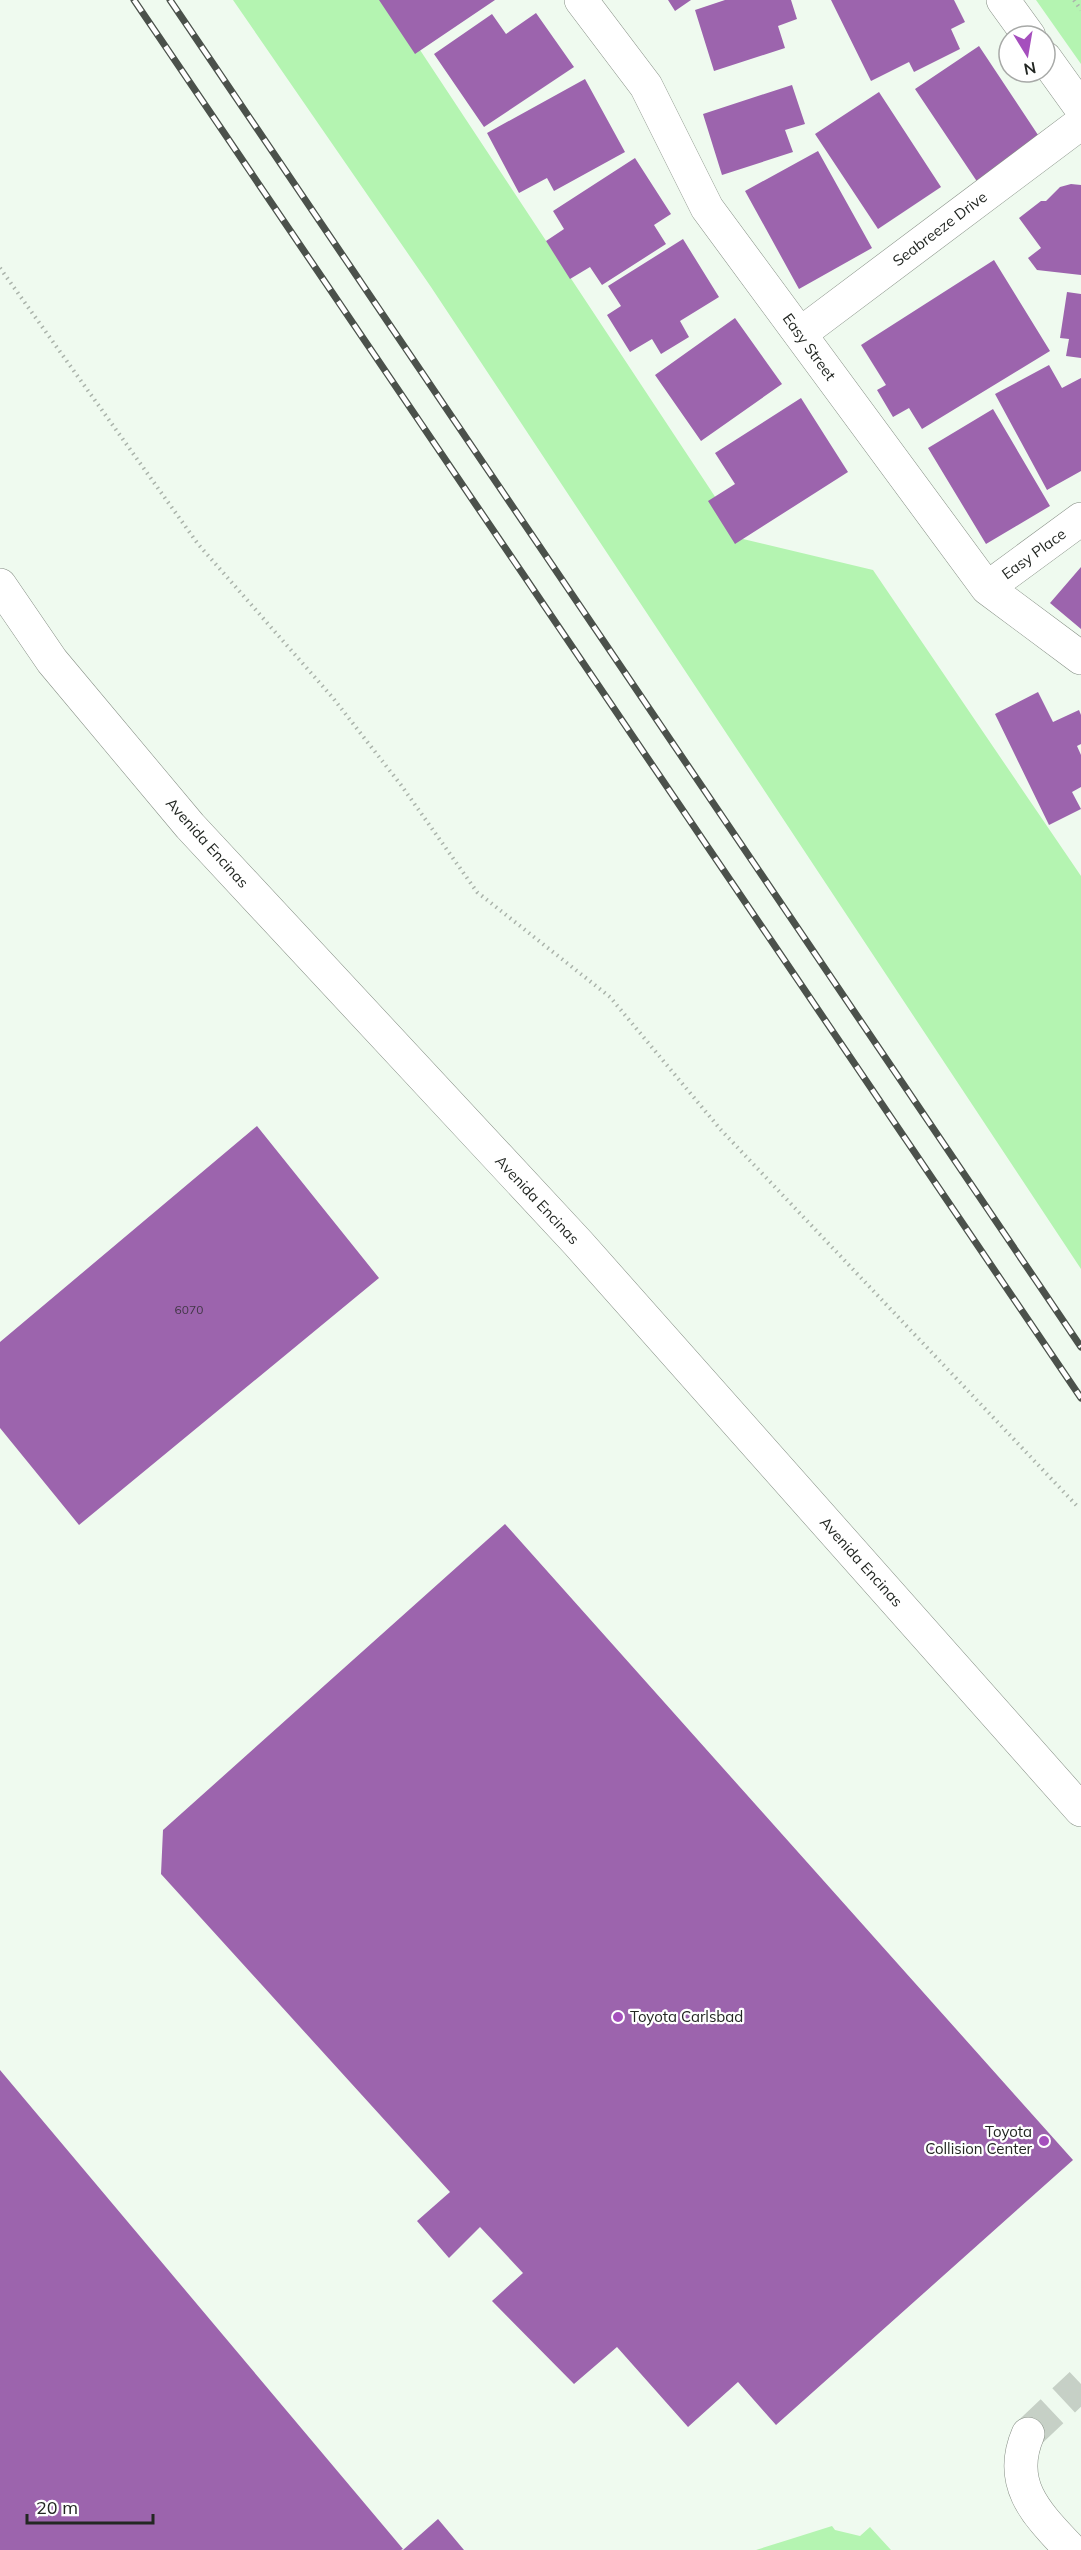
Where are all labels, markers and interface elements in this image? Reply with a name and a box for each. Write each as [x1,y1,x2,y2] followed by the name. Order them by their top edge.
[997,24,1057,84] north arrow
[1022,58,1038,80] text: N
[889,187,991,270] street label: Seabreeze Drive
[779,309,840,384] street label: Easy Street
[998,524,1069,583] street label: Easy Place
[162,794,253,892] street label: Avenida Encinas
[491,1151,583,1248] street label: Avenida Encinas
[175,1302,203,1317] house number: 6070
[816,1513,907,1611] street label: Avenida Encinas
[630,2007,743,2026] place label: Toyota Carlsbad
[611,2010,625,2024] marker: Toyota Carlsbad
[925,2122,1033,2158] place label: Toyota Collision Center
[1037,2134,1051,2148] marker: Toyota Collision Center
[27,2487,153,2525] scale bar
[36,2496,78,2519] text: 20 m

